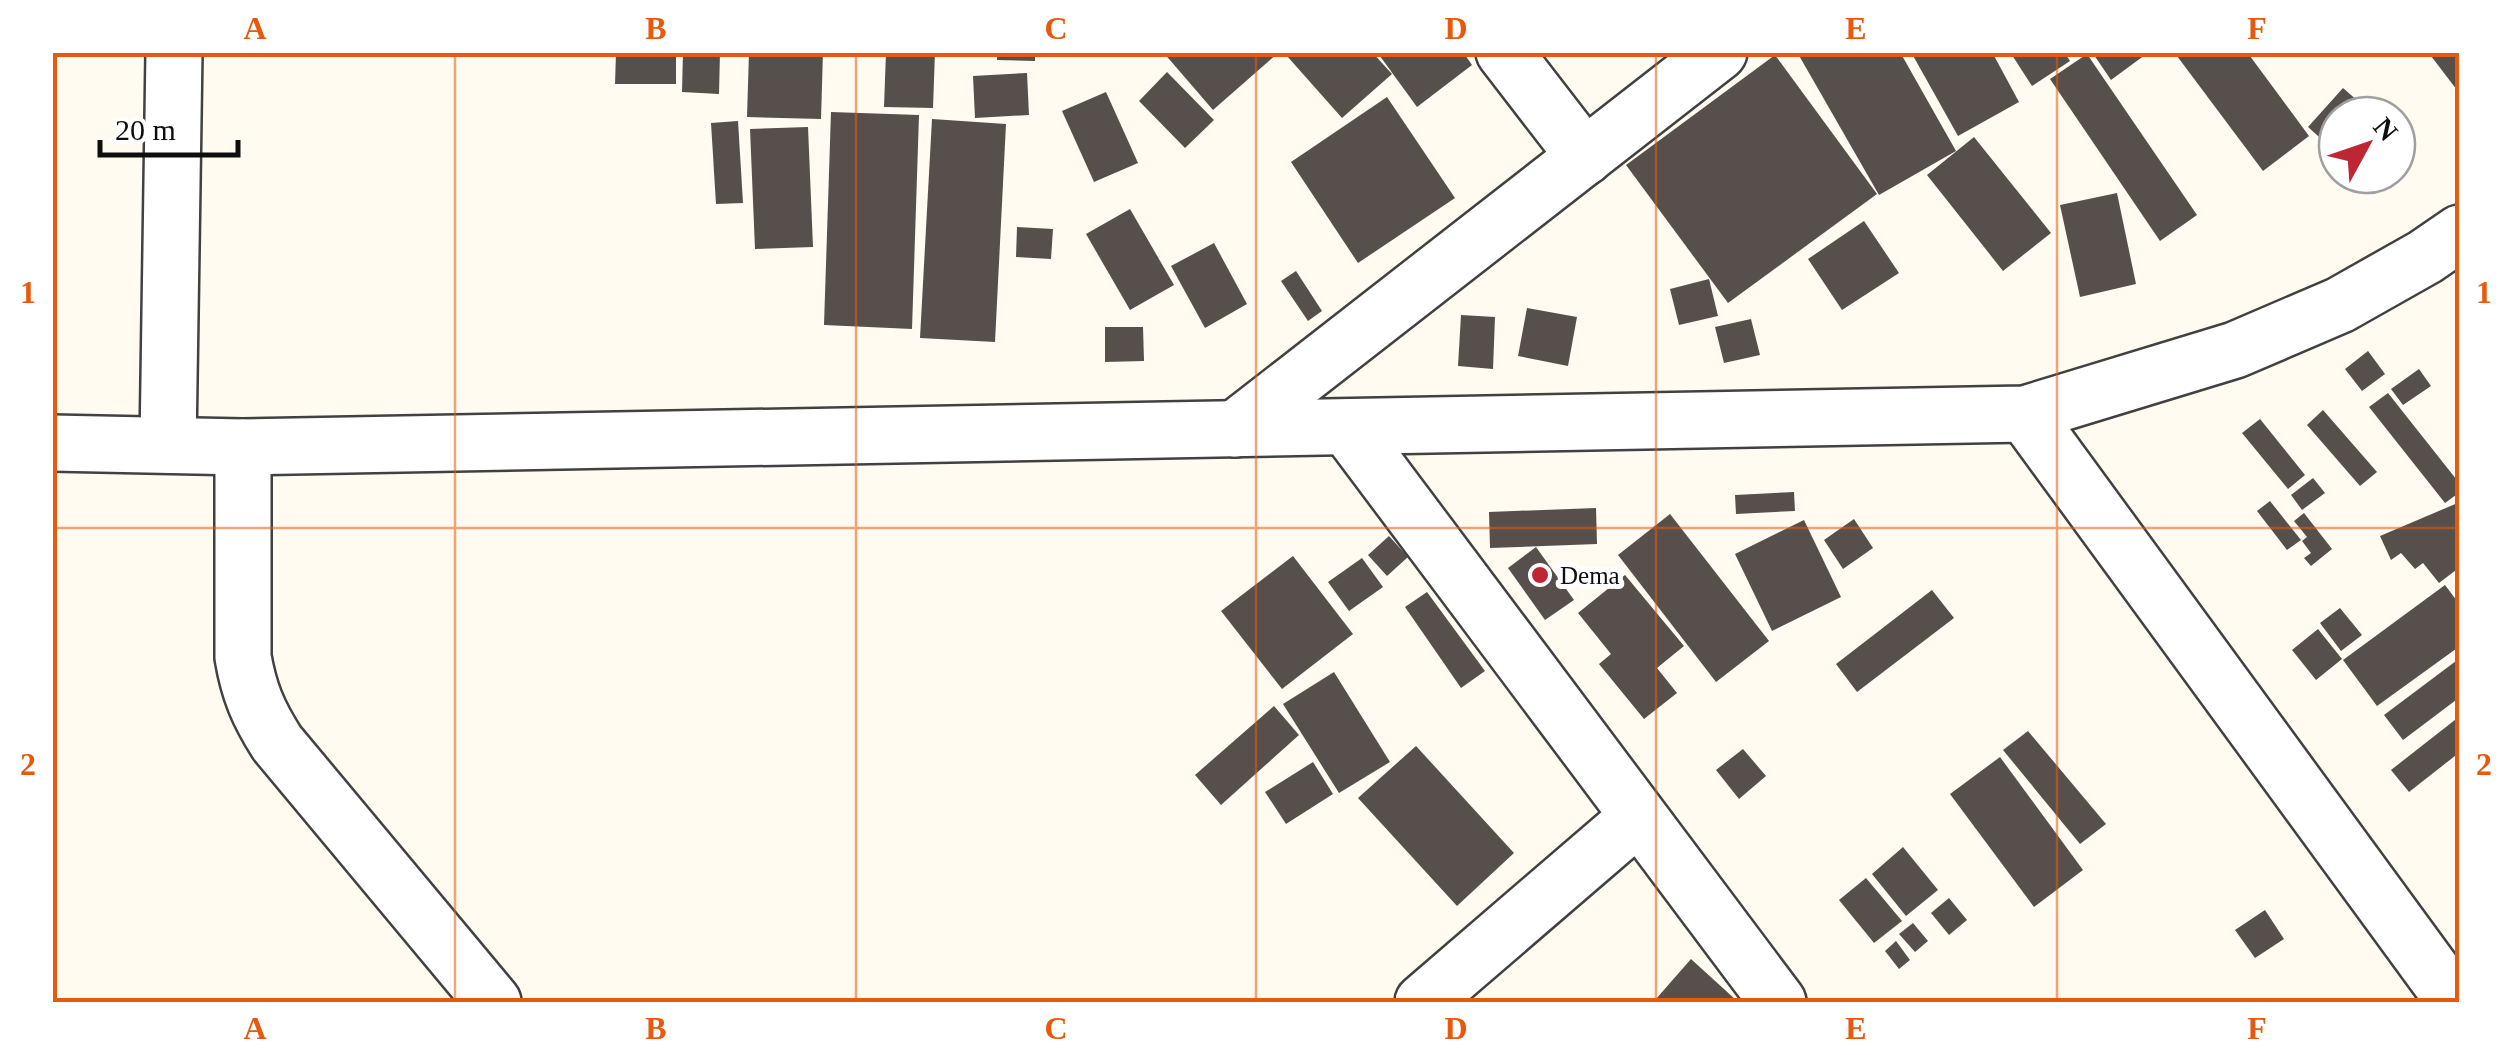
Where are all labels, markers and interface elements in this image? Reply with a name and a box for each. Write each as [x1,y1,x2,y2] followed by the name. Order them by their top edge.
[243,10,267,46] text: A
[645,10,667,46] text: B
[1044,10,1068,46] text: C
[1444,10,1468,46] text: D
[1845,10,1867,46] text: E
[2247,10,2267,46] text: F
[100,95,238,157] scale bar
[2317,95,2417,195] north arrow
[2367,112,2404,147] text: N
[115,113,176,146] text: 20 m
[20,274,36,310] text: 1
[2476,274,2492,310] text: 1
[1560,562,1620,589] place label: Dema
[1529,564,1551,586] marker: Dema
[20,746,36,782] text: 2
[2476,746,2492,782] text: 2
[243,1010,267,1046] text: A
[645,1010,667,1046] text: B
[1044,1010,1068,1046] text: C
[1444,1010,1468,1046] text: D
[1845,1010,1867,1046] text: E
[2247,1010,2267,1046] text: F

